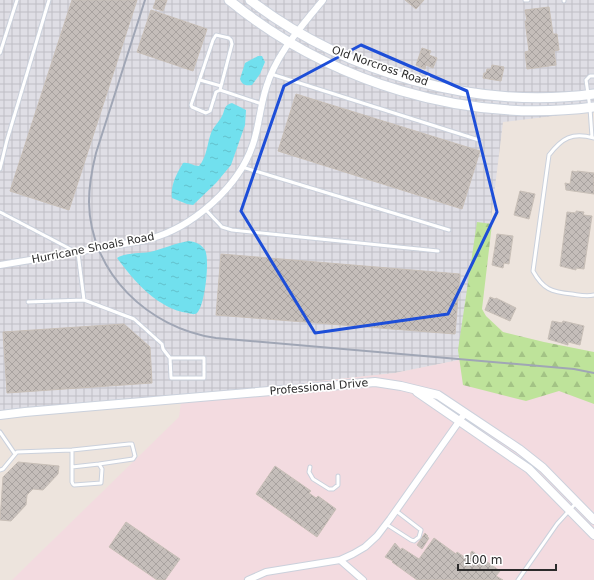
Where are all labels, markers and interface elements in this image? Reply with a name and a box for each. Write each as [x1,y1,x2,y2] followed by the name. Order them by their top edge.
[330,43,430,89] street label: Old Norcross Road
[31,230,155,266] street label: Hurricane Shoals Road
[269,376,369,398] street label: Professional Drive
[458,546,556,572] scale bar
[464,553,502,567] text: 100 m

